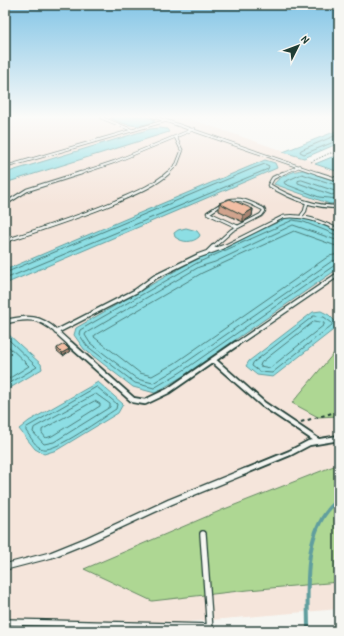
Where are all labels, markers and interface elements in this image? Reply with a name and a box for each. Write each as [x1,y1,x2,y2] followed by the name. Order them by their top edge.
[278,26,318,66] north arrow
[298,32,313,46] text: N

